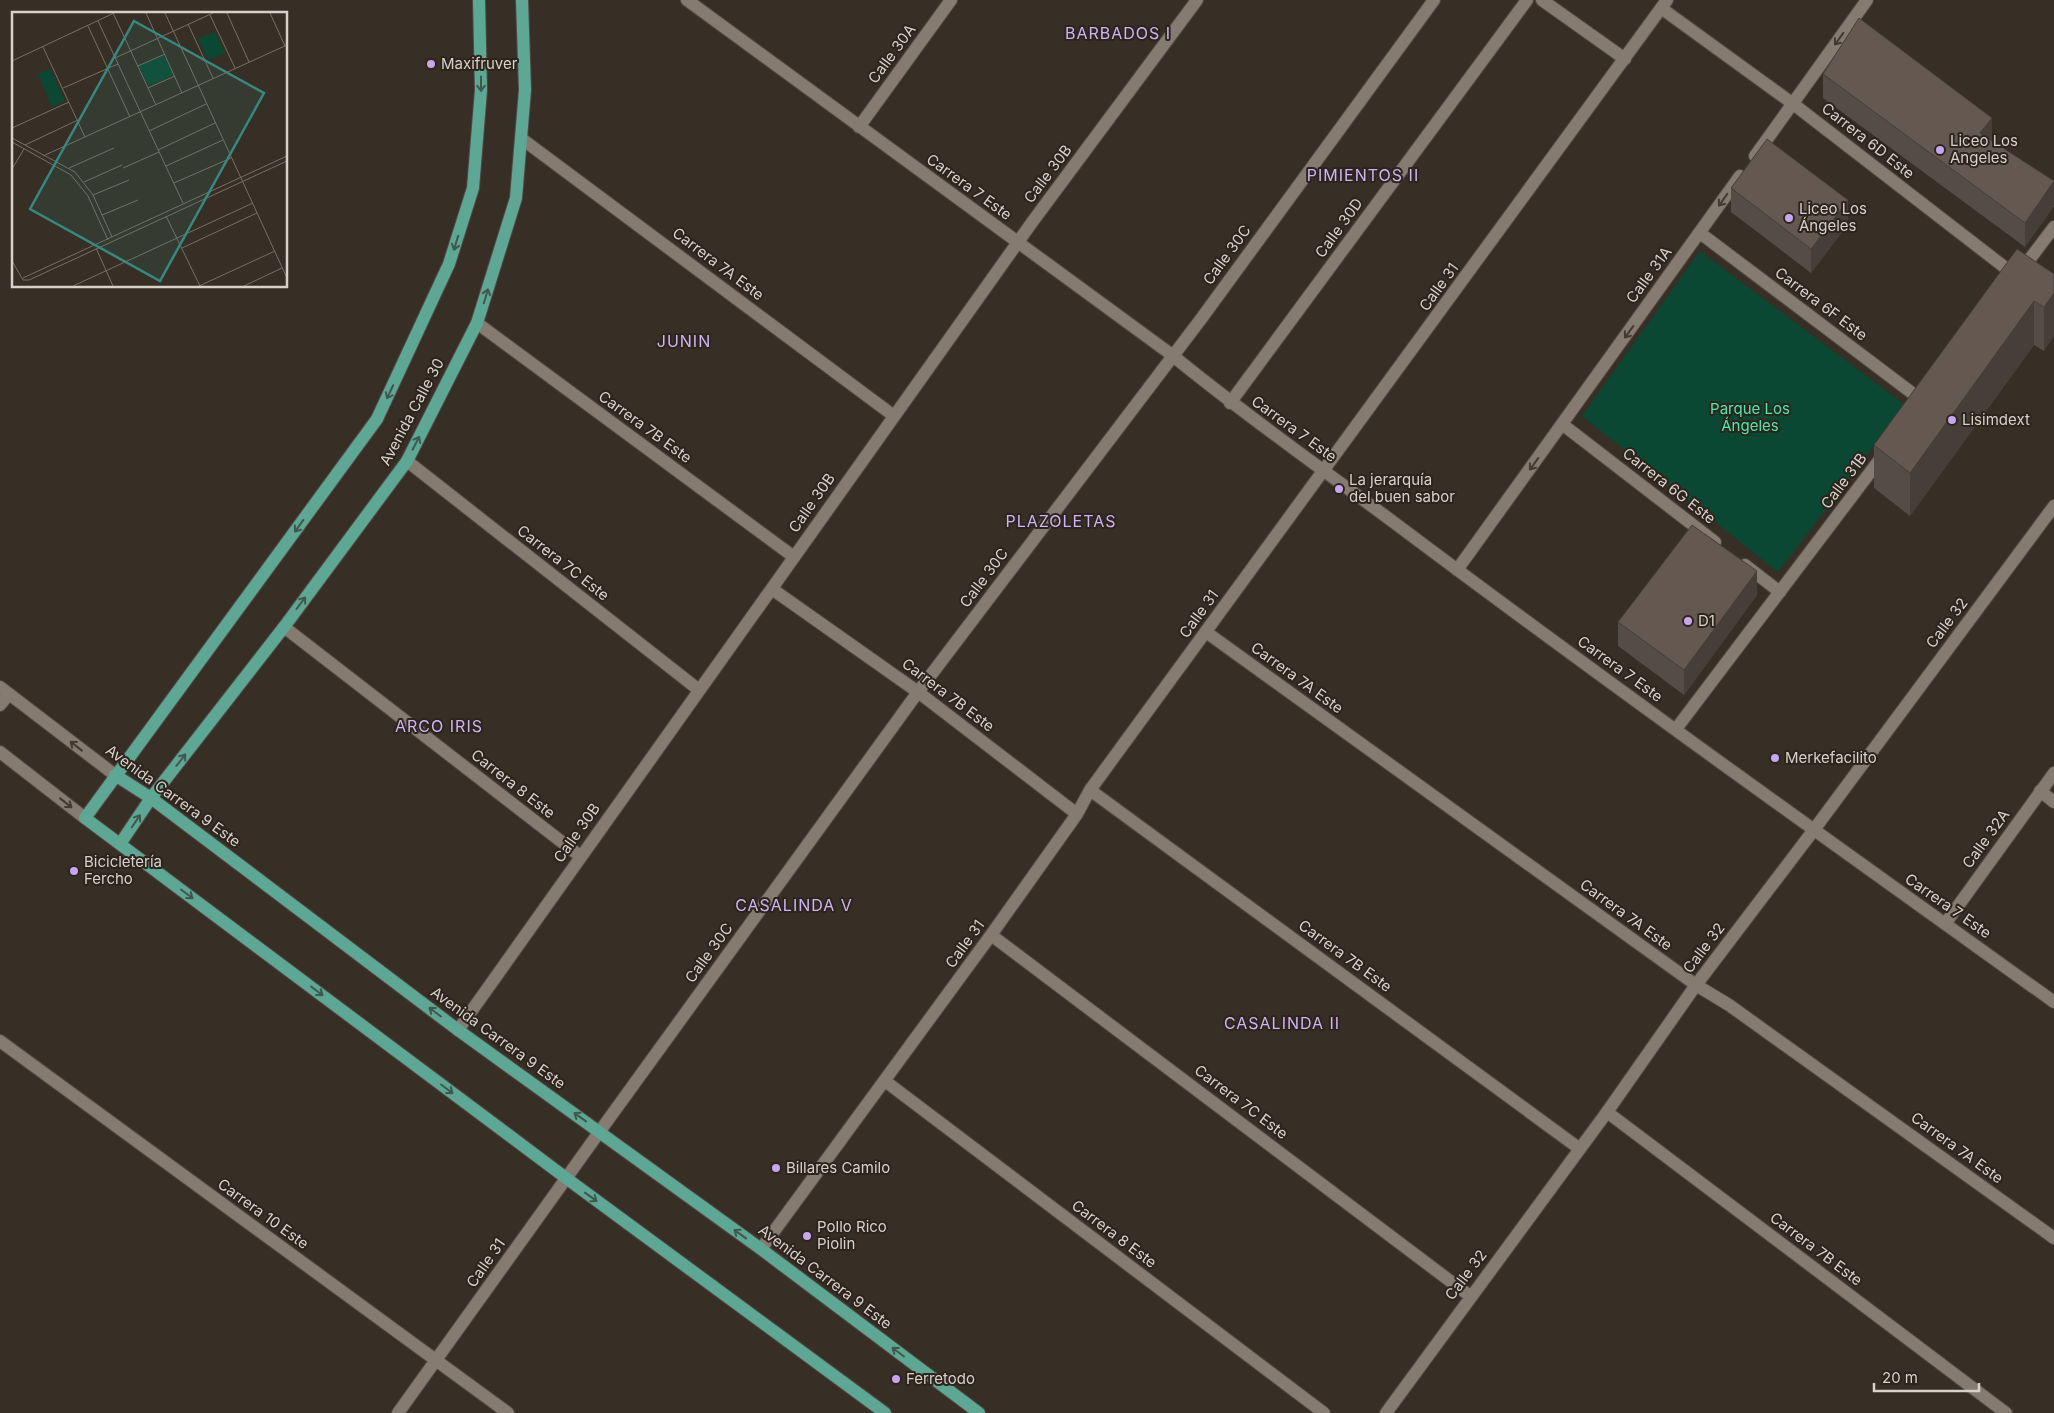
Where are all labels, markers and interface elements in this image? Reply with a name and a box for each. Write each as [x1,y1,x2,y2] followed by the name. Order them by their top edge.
[12,12,288,288] inset map
[864,20,919,87] street label: Calle 30A
[1065,23,1171,43] district label: BARBADOS I
[1834,32,1844,46] one-way arrow
[441,54,518,73] place label: Maxifruver
[425,58,437,70] marker: Maxifruver
[476,75,485,91] one-way arrow
[1818,98,1918,183] street label: Carrera 6D Este
[1950,131,2018,167] place label: Liceo Los Angeles
[1020,141,1076,207] street label: Calle 30B
[1934,144,1946,156] marker: Liceo Los Angeles
[923,149,1016,224] street label: Carrera 7 Este
[1307,165,1419,185] district label: PIMIENTOS II
[1718,193,1728,207] one-way arrow
[1311,194,1367,261] street label: Calle 30D
[1799,199,1867,235] place label: Liceo Los Ángeles
[1783,212,1795,224] marker: Liceo Los Ángeles
[1199,221,1255,288] street label: Calle 30C
[669,223,768,304] street label: Carrera 7A Este
[450,235,460,251] one-way arrow
[1622,243,1675,307] street label: Calle 31A
[1415,259,1462,315] street label: Calle 31
[1771,263,1871,344] street label: Carrera 6F Este
[481,289,491,305] one-way arrow
[1624,325,1634,339] one-way arrow
[657,331,711,351] district label: JUNIN
[375,355,448,469] street label: Avenida Calle 30
[385,384,394,399] one-way arrow
[595,386,696,467] street label: Carrera 7B Este
[1248,391,1341,466] street label: Carrera 7 Este
[1710,399,1790,435] park label: Parque Los Ángeles
[1962,410,2030,429] place label: Lisimdext
[1946,414,1958,426] marker: Lisimdext
[412,436,421,451] one-way arrow
[1619,443,1720,528] street label: Carrera 6G Este
[1817,449,1871,512] street label: Calle 31B
[1528,456,1539,470] one-way arrow
[784,469,839,536] street label: Calle 30B
[1349,470,1455,506] place label: La jerarquía del buen sabor
[1333,483,1345,495] marker: La jerarquía del buen sabor
[1006,511,1117,531] district label: PLAZOLETAS
[293,519,304,532] one-way arrow
[513,521,613,605] street label: Carrera 7C Este
[955,544,1012,611] street label: Calle 30C
[1175,586,1222,642] street label: Calle 31
[1922,594,1972,652] street label: Calle 32
[296,597,307,610] one-way arrow
[1698,611,1715,630] place label: D1
[1682,615,1694,627] marker: D1
[1574,631,1667,706] street label: Carrera 7 Este
[1247,638,1347,717] street label: Carrera 7A Este
[898,654,998,735] street label: Carrera 7B Este
[395,716,483,736] district label: ARCO IRIS
[70,740,83,751] one-way arrow
[102,740,244,851] street label: Avenida Carrera 9 Este
[467,745,559,822] street label: Carrera 8 Este
[1785,748,1877,767] place label: Merkefacilito
[1769,752,1781,764] marker: Merkefacilito
[176,753,186,767] one-way arrow
[59,798,72,809] one-way arrow
[549,799,604,866] street label: Calle 30B
[1958,805,2013,872] street label: Calle 32A
[131,814,141,828] one-way arrow
[84,852,162,888] place label: Bicicletería Fercho
[68,865,80,877] marker: Bicicletería Fercho
[1902,869,1995,942] street label: Carrera 7 Este
[1576,875,1676,954] street label: Carrera 7A Este
[180,889,194,899] one-way arrow
[735,895,853,915] district label: CASALINDA V
[1295,915,1396,996] street label: Carrera 7B Este
[941,916,988,972] street label: Calle 31
[681,919,737,986] street label: Calle 30C
[1679,919,1729,977] street label: Calle 32
[427,982,569,1093] street label: Avenida Carrera 9 Este
[310,986,323,997] one-way arrow
[428,1007,442,1017] one-way arrow
[1224,1013,1340,1033] district label: CASALINDA II
[1191,1060,1292,1143] street label: Carrera 7C Este
[440,1084,454,1094] one-way arrow
[1907,1108,2007,1187] street label: Carrera 7A Este
[574,1112,588,1122] one-way arrow
[786,1158,890,1177] place label: Billares Camilo
[770,1162,782,1174] marker: Billares Camilo
[214,1174,313,1253] street label: Carrera 10 Este
[584,1192,598,1202] one-way arrow
[1068,1195,1161,1272] street label: Carrera 8 Este
[1766,1208,1866,1289] street label: Carrera 7B Este
[817,1217,887,1253] place label: Pollo Rico Piolin
[755,1220,896,1333] street label: Avenida Carrera 9 Este
[734,1228,747,1239] one-way arrow
[801,1230,813,1242] marker: Pollo Rico Piolin
[462,1235,509,1291] street label: Calle 31
[1441,1246,1491,1304] street label: Calle 32
[891,1347,905,1357] one-way arrow
[1874,1360,1979,1392] scale bar
[1882,1368,1918,1387] text: 20 m
[906,1369,975,1388] place label: Ferretodo
[890,1373,902,1385] marker: Ferretodo

